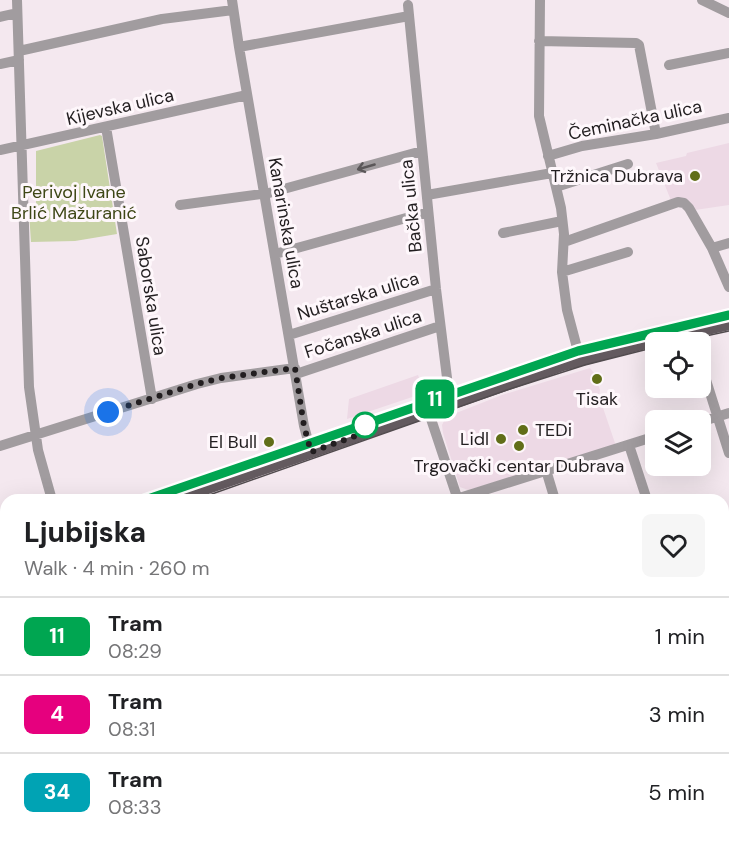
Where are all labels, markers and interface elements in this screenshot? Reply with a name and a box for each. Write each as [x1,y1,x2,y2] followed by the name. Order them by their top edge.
[64,83,176,131] street label: Kijevska ulica
[566,94,704,146] street label: Čeminačka ulica
[263,156,309,290] street label: Kanarinska ulica
[394,158,428,254] street label: Bačka ulica
[357,162,376,173] one-way arrow
[551,164,683,188] place label: Tržnica Dubrava
[688,169,702,183] marker: Tržnica Dubrava
[11,180,137,225] park label: Perivoj Ivane Brlić Mažuranić
[130,235,172,357] street label: Saborska ulica
[294,266,422,326] street label: Nuštarska ulica
[301,304,425,364] street label: Fočanska ulica
[645,332,711,476] map controls
[645,332,711,398] button: locate
[590,372,604,386] marker: Tisak
[408,380,462,418] line badge: 11
[427,385,443,413] text: 11
[576,387,618,411] place label: Tisak
[93,397,123,427] your location
[645,410,711,476] button: layers
[352,412,378,438] unlabelled marker
[535,418,572,442] place label: TEDi
[516,423,530,437] marker: TEDi
[460,427,489,451] place label: Lidl
[209,430,257,454] place label: El Bull
[494,432,508,446] marker: Lidl
[262,435,276,449] marker: El Bull
[512,439,526,453] marker: Trgovački centar Dubrava
[414,454,624,478] place label: Trgovački centar Dubrava
[24,514,146,551] text: Ljubijska
[642,514,705,577] button: heart
[24,555,209,581] text: Walk · 4 min · 260 m
[108,609,163,638] text: Tram
[49,622,65,650] text: 11
[655,622,705,651] text: 1 min
[108,638,162,664] text: 08:29
[108,687,163,716] text: Tram
[50,700,64,728] text: 4
[649,700,705,729] text: 3 min
[108,716,156,742] text: 08:31
[108,765,163,794] text: Tram
[44,778,70,806] text: 34
[648,778,705,807] text: 5 min
[108,794,162,820] text: 08:33

